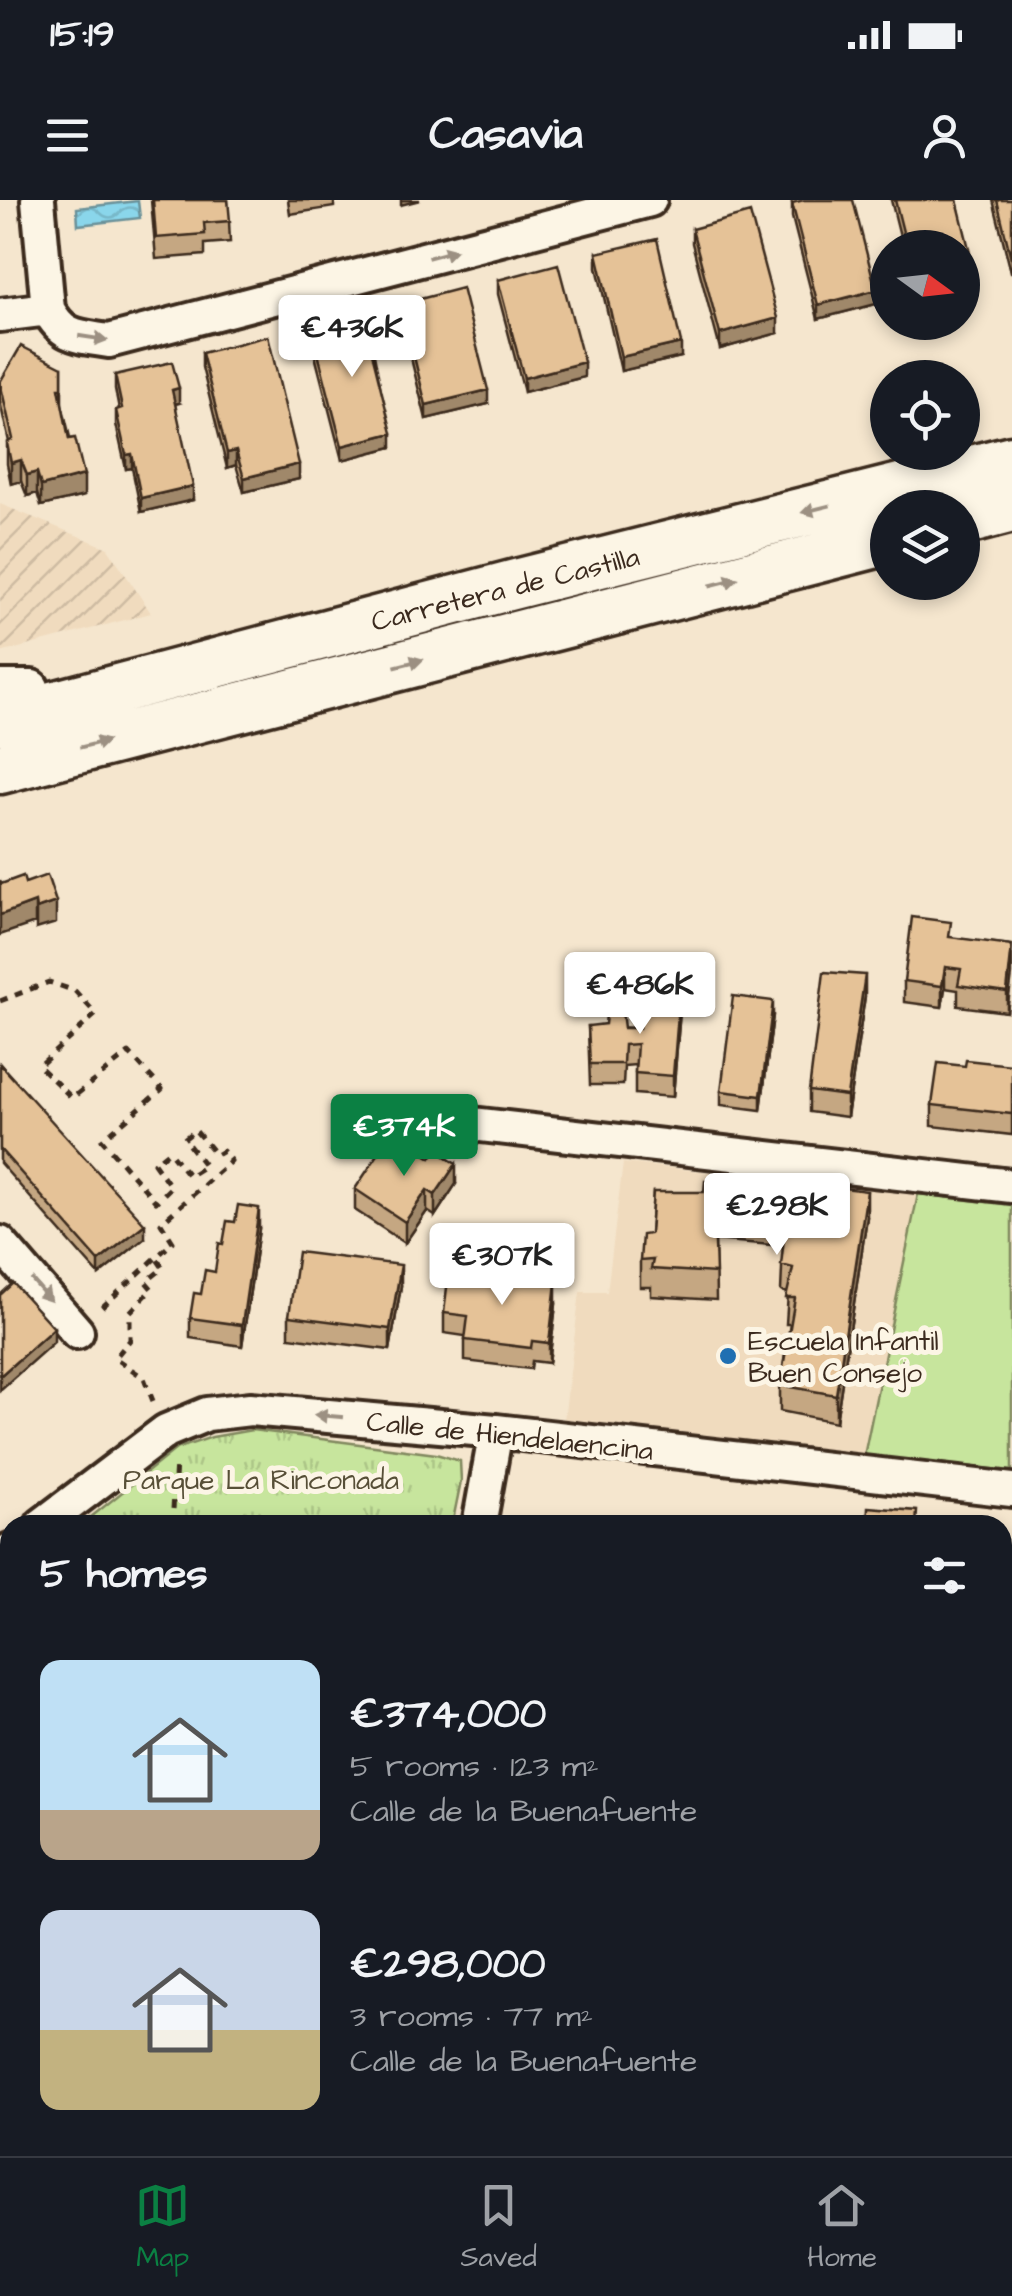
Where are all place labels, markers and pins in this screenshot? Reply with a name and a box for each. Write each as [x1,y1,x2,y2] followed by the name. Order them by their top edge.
[282,295,422,380] pin: €436K
[570,952,710,1037] pin: €486K
[334,1094,474,1179] pin: €374K
[707,1173,847,1258] pin: €298K
[432,1223,572,1308] pin: €307K
[748,1322,939,1393] place label: Escuela Infantil Buen Consejo
[717,1345,739,1367] marker: Escuela Infantil Buen Consejo

